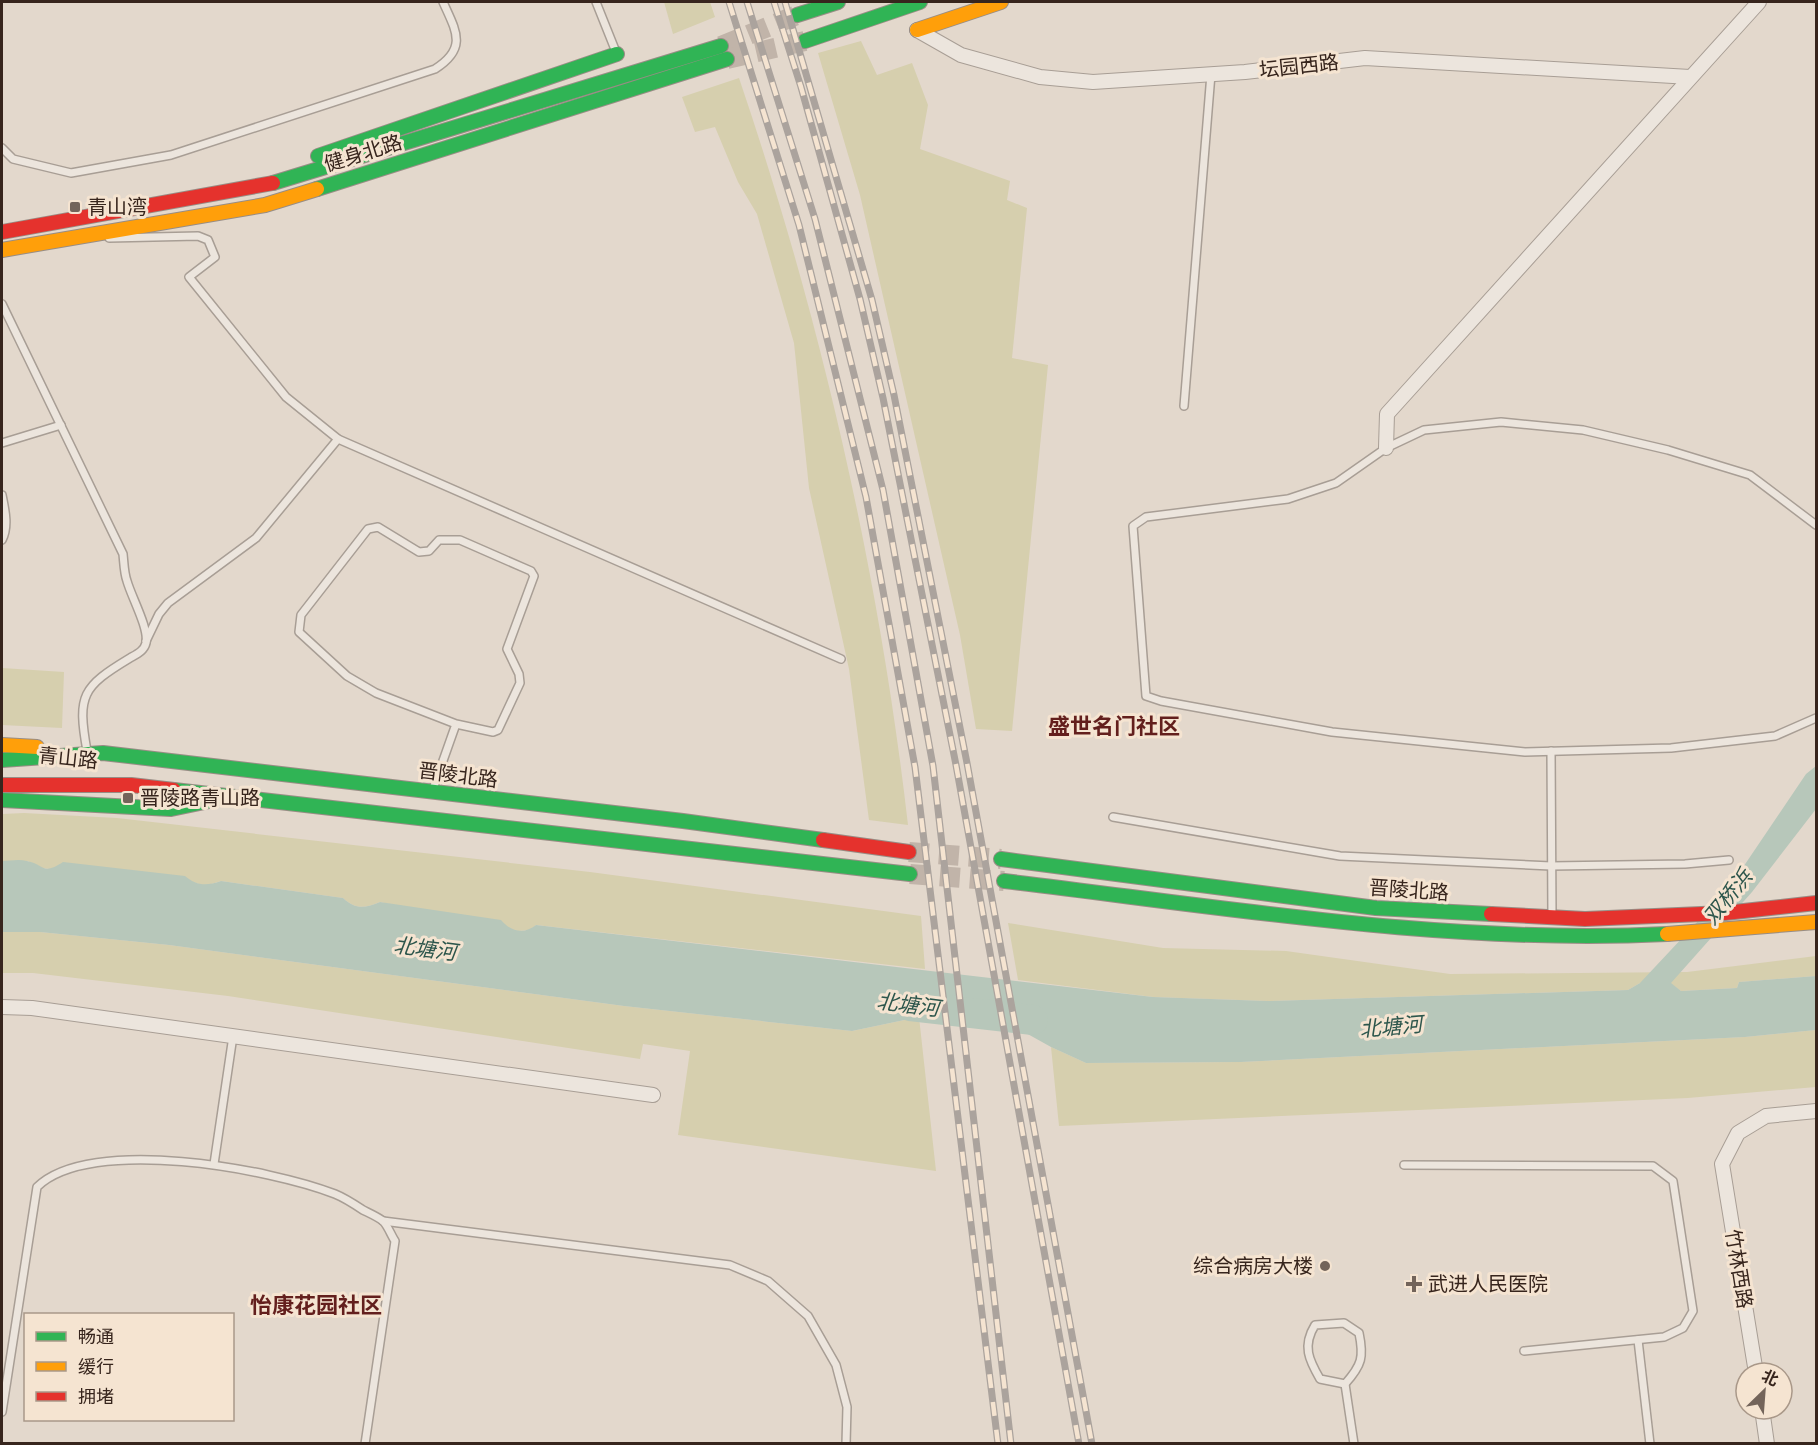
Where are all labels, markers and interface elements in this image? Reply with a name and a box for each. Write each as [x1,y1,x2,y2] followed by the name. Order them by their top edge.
[1258,50,1340,82] street label: 坛园西路
[321,130,405,176] street label: 健身北路
[87,195,147,219] place label: 青山湾
[68,200,82,214] marker: 青山湾
[1048,713,1180,740] district label: 盛世名门社区
[37,743,99,773] street label: 青山路
[417,758,499,792] street label: 晋陵北路
[140,786,260,810] place label: 晋陵路青山路
[121,791,135,805] marker: 晋陵路青山路
[1698,863,1759,930] water label: 双桥浜
[1368,875,1450,905] street label: 晋陵北路
[392,932,462,966] water label: 北塘河
[875,988,945,1022] water label: 北塘河
[1358,1011,1427,1043] water label: 北塘河
[1721,1228,1757,1310] street label: 竹林西路
[1193,1254,1313,1278] place label: 综合病房大楼
[1318,1259,1332,1273] marker: 综合病房大楼
[1428,1272,1548,1296] place label: 武进人民医院
[1405,1275,1423,1293] marker: 武进人民医院
[250,1292,382,1319] district label: 怡康花园社区
[24,1313,234,1421] legend
[78,1326,114,1348] text: 畅通
[78,1356,114,1378] text: 缓行
[1734,1361,1794,1421] north arrow
[1759,1365,1782,1390] text: 北
[78,1386,114,1408] text: 拥堵

